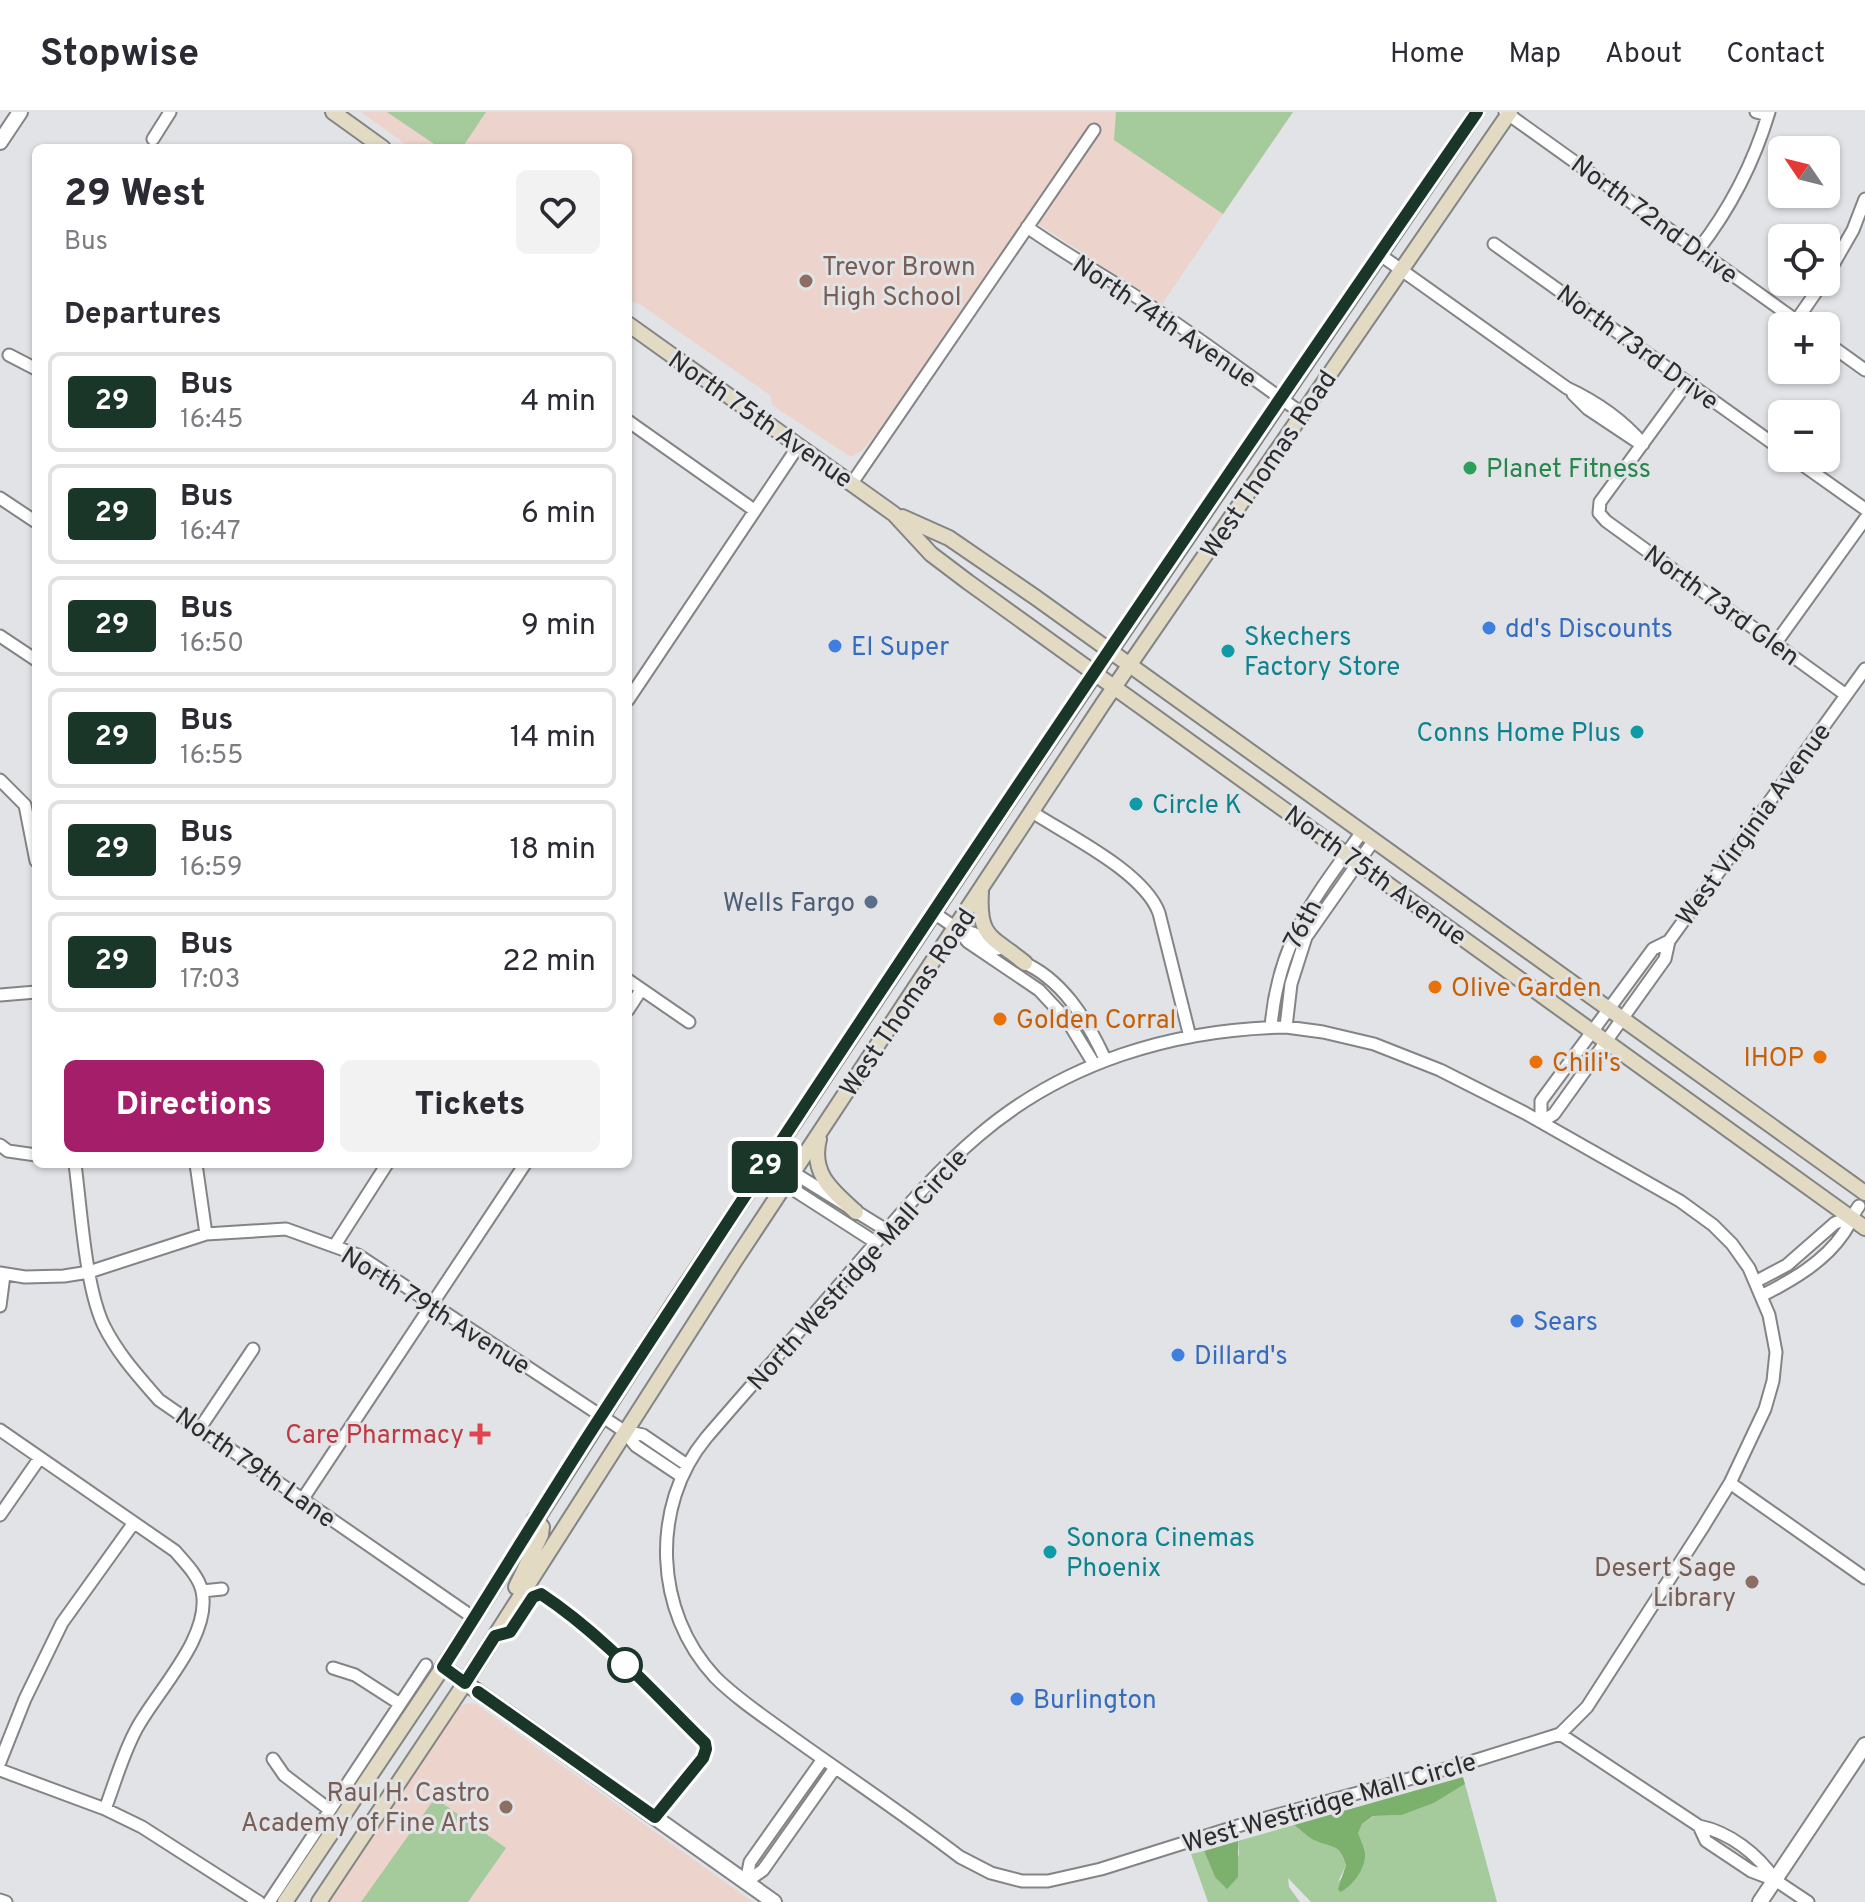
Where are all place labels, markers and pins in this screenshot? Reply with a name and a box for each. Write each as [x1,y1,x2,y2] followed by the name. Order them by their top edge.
[822,252,976,315] place label: Trevor Brown High School
[797,272,815,290] marker: Trevor Brown High School
[1486,454,1651,487] place label: Planet Fitness
[1461,459,1479,477] marker: Planet Fitness
[1505,614,1673,647] place label: dd's Discounts
[1480,619,1498,637] marker: dd's Discounts
[1244,622,1400,685] place label: Skechers Factory Store
[851,632,949,665] place label: El Super
[826,637,844,655] marker: El Super
[1219,642,1237,660] marker: Skechers Factory Store
[1417,718,1621,751] place label: Conns Home Plus
[1628,723,1646,741] marker: Conns Home Plus
[1152,790,1242,823] place label: Circle K
[1127,795,1145,813] marker: Circle K
[723,888,855,921] place label: Wells Fargo
[862,893,880,911] marker: Wells Fargo
[1451,973,1602,1006] place label: Olive Garden
[1426,978,1444,996] marker: Olive Garden
[1016,1005,1176,1038] place label: Golden Corral
[991,1010,1009,1028] marker: Golden Corral
[1743,1043,1804,1076] place label: IHOP
[1552,1048,1621,1081] place label: Chili's
[1811,1048,1829,1066] marker: IHOP
[1527,1053,1545,1071] marker: Chili's
[1533,1307,1598,1340] place label: Sears
[1508,1312,1526,1330] marker: Sears
[1194,1341,1288,1374] place label: Dillard's
[1169,1346,1187,1364] marker: Dillard's
[285,1420,464,1453] place label: Care Pharmacy
[471,1425,489,1443] marker: Care Pharmacy
[1066,1523,1255,1586] place label: Sonora Cinemas Phoenix
[1041,1543,1059,1561] marker: Sonora Cinemas Phoenix
[1594,1553,1736,1616] place label: Desert Sage Library
[1743,1573,1761,1591] marker: Desert Sage Library
[608,1648,642,1682] unlabelled marker
[1033,1685,1157,1718] place label: Burlington
[1008,1690,1026,1708] marker: Burlington
[241,1778,490,1841] place label: Raul H. Castro Academy of Fine Arts
[497,1798,515,1816] marker: Raul H. Castro Academy of Fine Arts

